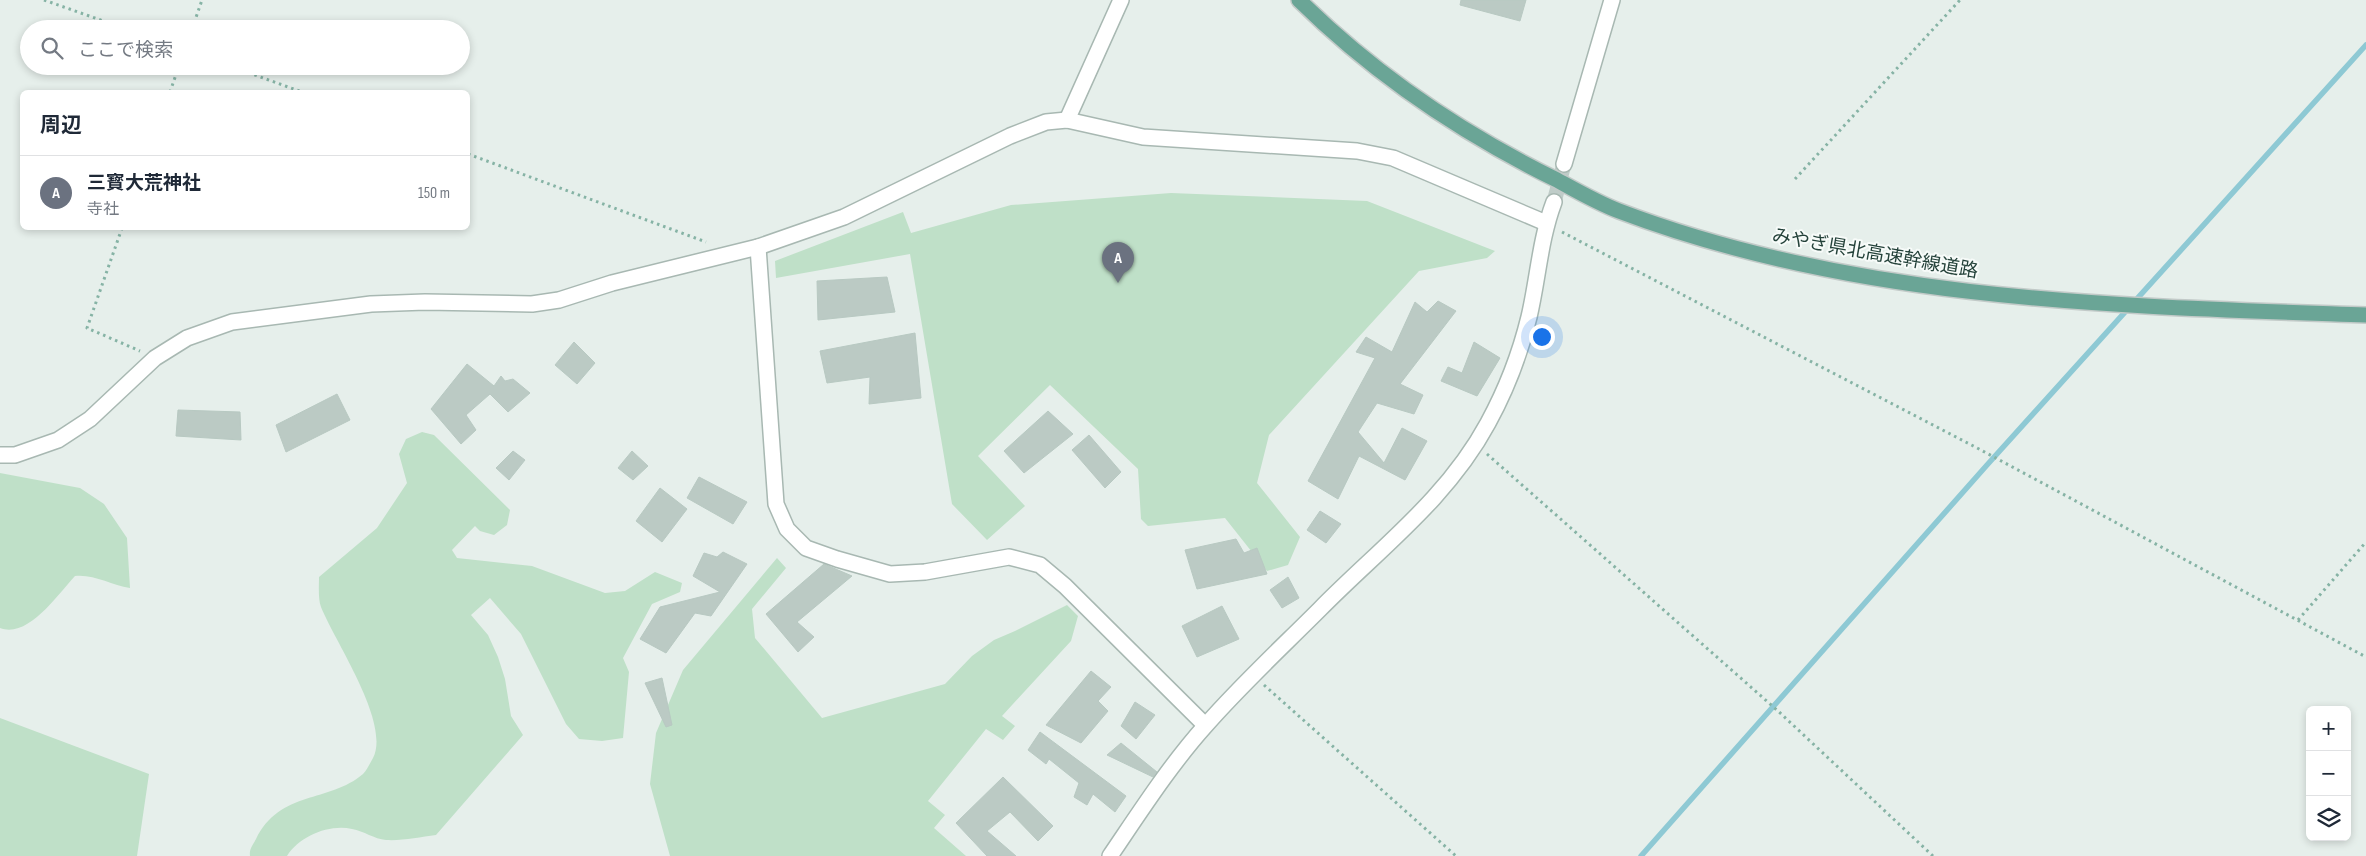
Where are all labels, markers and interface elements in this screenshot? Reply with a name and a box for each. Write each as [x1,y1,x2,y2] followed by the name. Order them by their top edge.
[20,20,470,75] search box
[38,34,66,62] icon: search
[78,39,173,62] text: ここで検索
[40,113,82,138] text: 周辺
[87,172,201,195] text: 三寳大荒神社
[52,184,60,203] text: A
[418,184,450,203] text: 150 m
[87,200,119,219] text: 寺社
[1770,225,1980,283] street label: みやぎ県北高速幹線道路
[1102,242,1134,283] pin: A
[1529,324,1555,350] your location
[2306,706,2351,841] map controls
[2306,706,2351,751] button: +
[2306,751,2351,796] button: −
[2306,796,2351,841] button: layers

